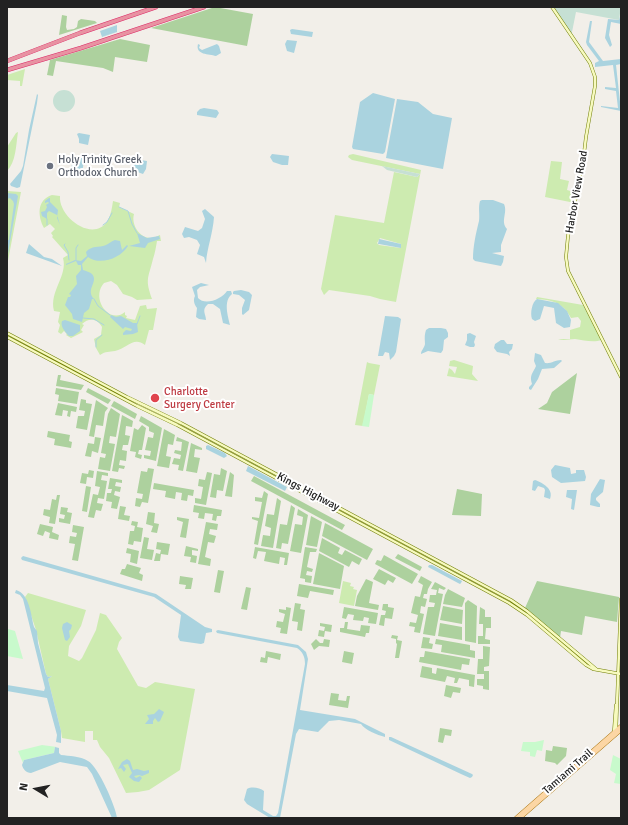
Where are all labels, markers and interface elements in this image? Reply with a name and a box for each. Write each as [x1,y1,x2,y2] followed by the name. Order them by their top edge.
[563,150,591,234] street label: Harbor View Road
[58,153,142,179] place label: Holy Trinity Greek Orthodox Church
[45,161,55,171] marker: Holy Trinity Greek Orthodox Church
[164,385,235,411] place label: Charlotte Surgery Center
[149,392,161,404] marker: Charlotte Surgery Center
[274,470,342,514] street label: Kings Highway
[540,747,596,797] street label: Tamiami Trail
[16,769,56,809] north arrow
[17,782,31,792] text: N

